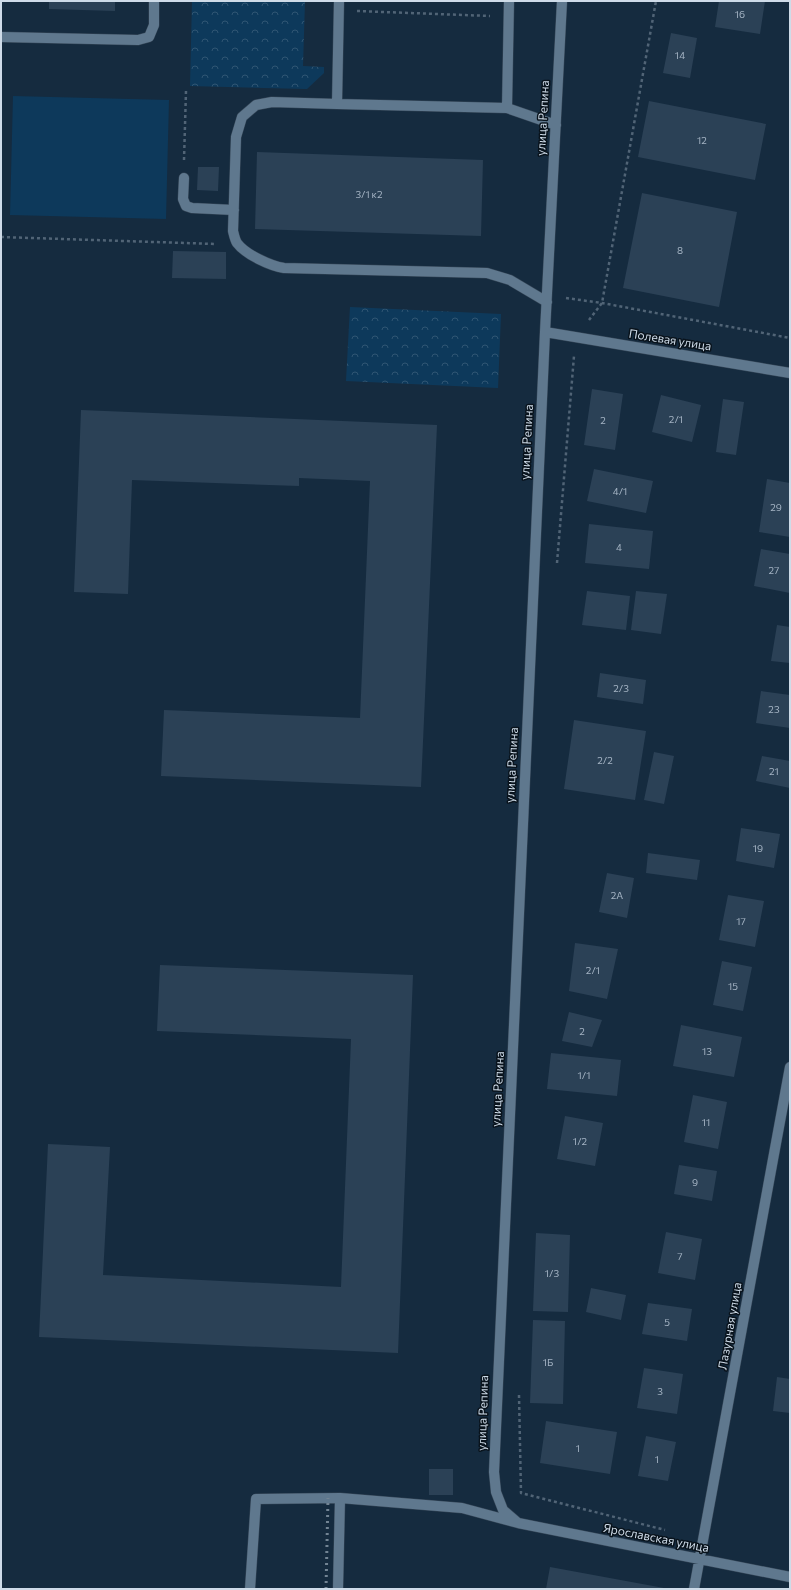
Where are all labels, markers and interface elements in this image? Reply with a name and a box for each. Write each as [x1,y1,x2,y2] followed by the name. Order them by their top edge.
[735,8,745,20] house number: 16
[675,49,685,61] house number: 14
[533,80,551,156] street label: улица Репина
[697,134,707,146] house number: 12
[355,188,383,200] house number: 3/1 к2
[677,244,683,256] house number: 8
[628,326,712,352] street label: Полевая улица
[517,404,535,480] street label: улица Репина
[669,413,683,425] house number: 2/1
[600,414,606,426] house number: 2
[613,485,627,497] house number: 4/1
[770,501,782,513] house number: 29
[616,541,622,553] house number: 4
[769,564,779,576] house number: 27
[613,682,629,694] house number: 2/3
[768,703,780,715] house number: 23
[502,727,520,803] street label: улица Репина
[597,754,613,766] house number: 2/2
[769,765,779,777] house number: 21
[753,842,763,854] house number: 19
[611,889,623,901] house number: 2А
[736,915,746,927] house number: 17
[586,964,600,976] house number: 2/1
[728,980,738,992] house number: 15
[579,1025,585,1037] house number: 2
[702,1045,712,1057] house number: 13
[488,1051,506,1127] street label: улица Репина
[577,1069,591,1081] house number: 1/1
[702,1116,710,1128] house number: 11
[573,1135,588,1147] house number: 1/2
[692,1176,698,1188] house number: 9
[677,1250,683,1262] house number: 7
[545,1267,560,1279] house number: 1/3
[714,1281,744,1371] street label: Лазурная улица
[664,1316,670,1328] house number: 5
[543,1356,553,1368] house number: 1Б
[474,1375,490,1451] street label: улица Репина
[657,1385,663,1397] house number: 3
[576,1442,580,1454] house number: 1
[655,1453,659,1465] house number: 1
[602,1520,710,1554] street label: Ярославская улица

